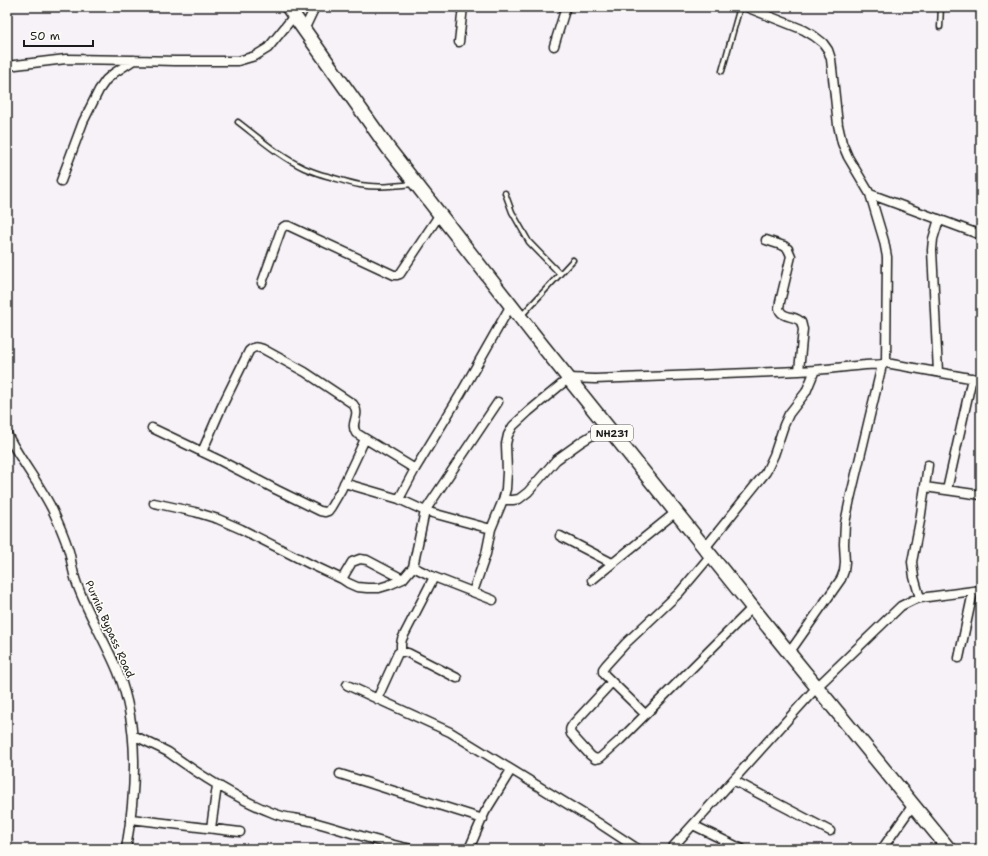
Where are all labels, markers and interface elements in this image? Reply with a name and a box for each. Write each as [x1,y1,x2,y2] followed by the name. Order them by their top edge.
[24,22,93,48] scale bar
[30,28,60,44] text: 50 m
[591,425,633,441] road number: NH231
[81,578,138,680] street label: Purnia Bypass Road

